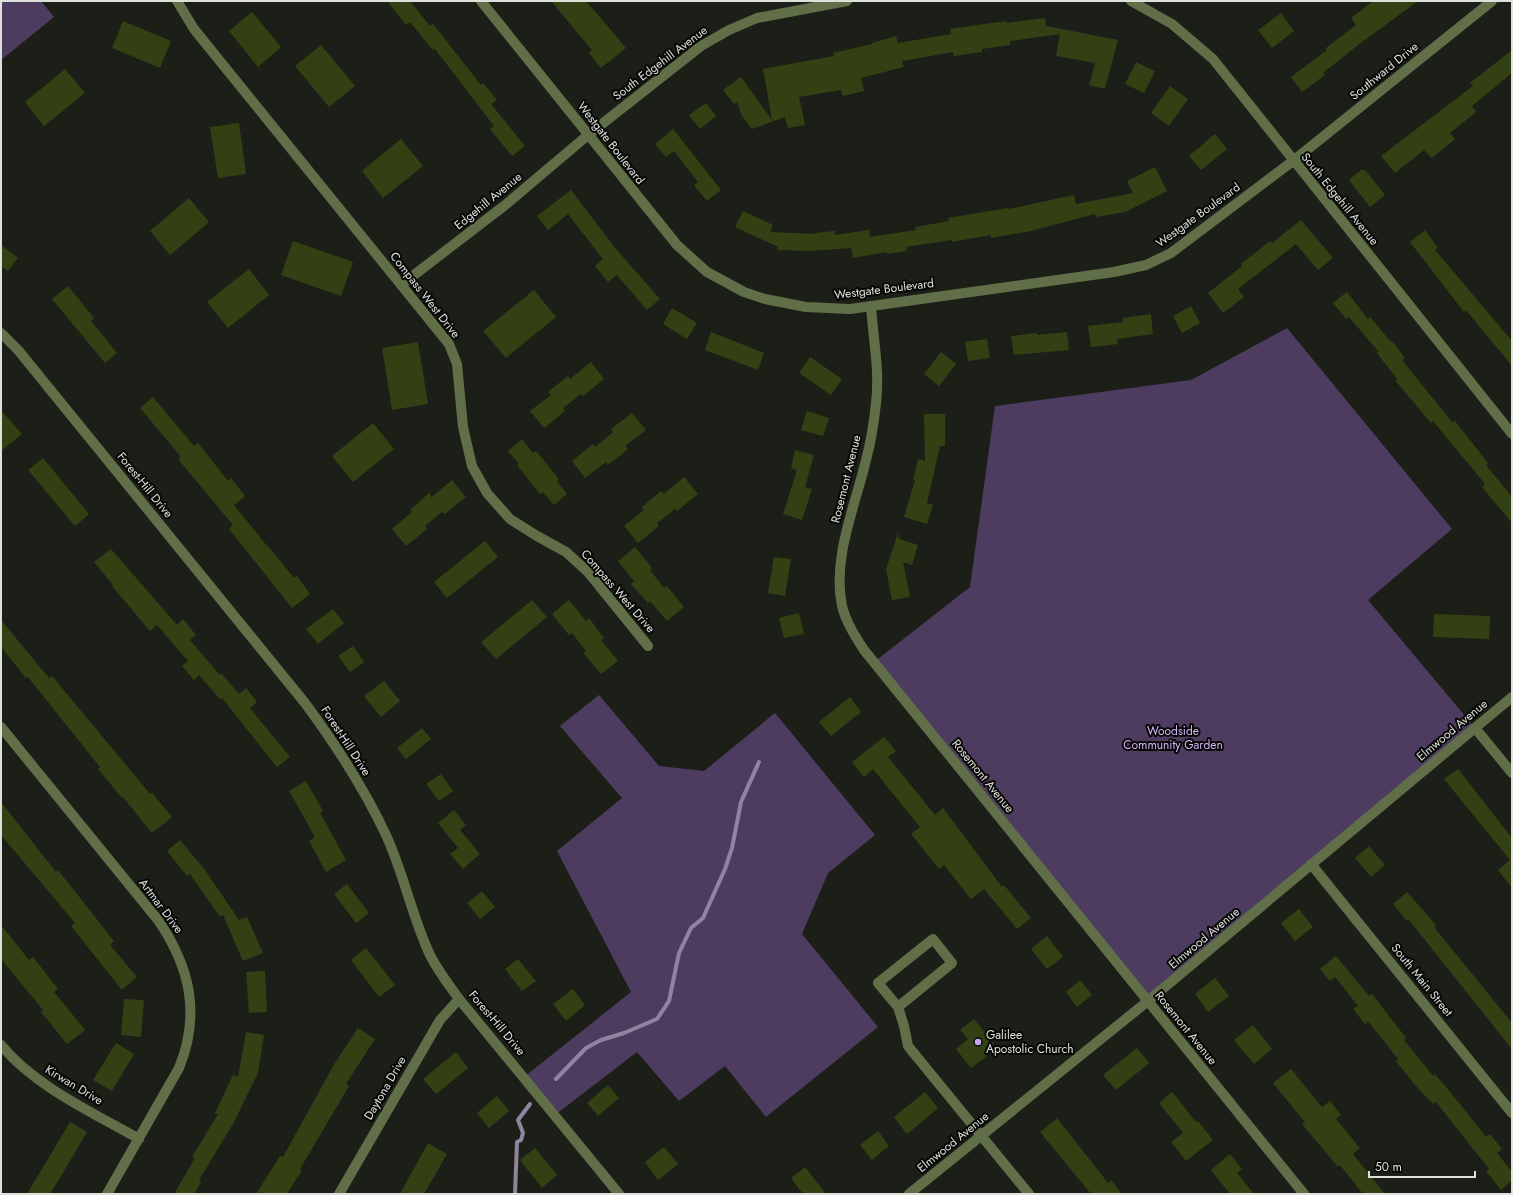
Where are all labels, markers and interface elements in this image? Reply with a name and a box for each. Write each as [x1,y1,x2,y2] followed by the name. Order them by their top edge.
[609,21,711,105] street label: South Edgehill Avenue
[1346,38,1422,104] street label: Southward Drive
[573,98,649,188] street label: Westgate Boulevard
[1297,149,1383,249] street label: South Edgehill Avenue
[450,168,526,234] street label: Edgehill Avenue
[1152,178,1244,252] street label: Westgate Boulevard
[386,248,464,342] street label: Compass West Drive
[833,274,935,304] street label: Westgate Boulevard
[826,433,866,525] street label: Rosemont Avenue
[113,448,177,522] street label: Forest-Hill Drive
[577,545,659,637] street label: Compass West Drive
[1413,695,1491,765] street label: Elmwood Avenue
[317,703,375,779] street label: Forest-Hill Drive
[1123,722,1223,754] park label: Woodside Community Garden
[948,735,1018,817] street label: Rosemont Avenue
[134,875,188,937] street label: Artmar Drive
[1165,903,1243,973] street label: Elmwood Avenue
[1387,940,1457,1020] street label: South Main Street
[464,987,530,1059] street label: Forest-Hill Drive
[1151,987,1221,1069] street label: Rosemont Avenue
[986,1026,1074,1058] place label: Galilee Apostolic Church
[973,1037,983,1047] marker: Galilee Apostolic Church
[359,1053,411,1123] street label: Daytona Drive
[42,1061,106,1109] street label: Kirwan Drive
[913,1107,993,1177] street label: Elmwood Avenue
[1369,1153,1475,1179] scale bar
[1375,1158,1402,1176] text: 50 m

